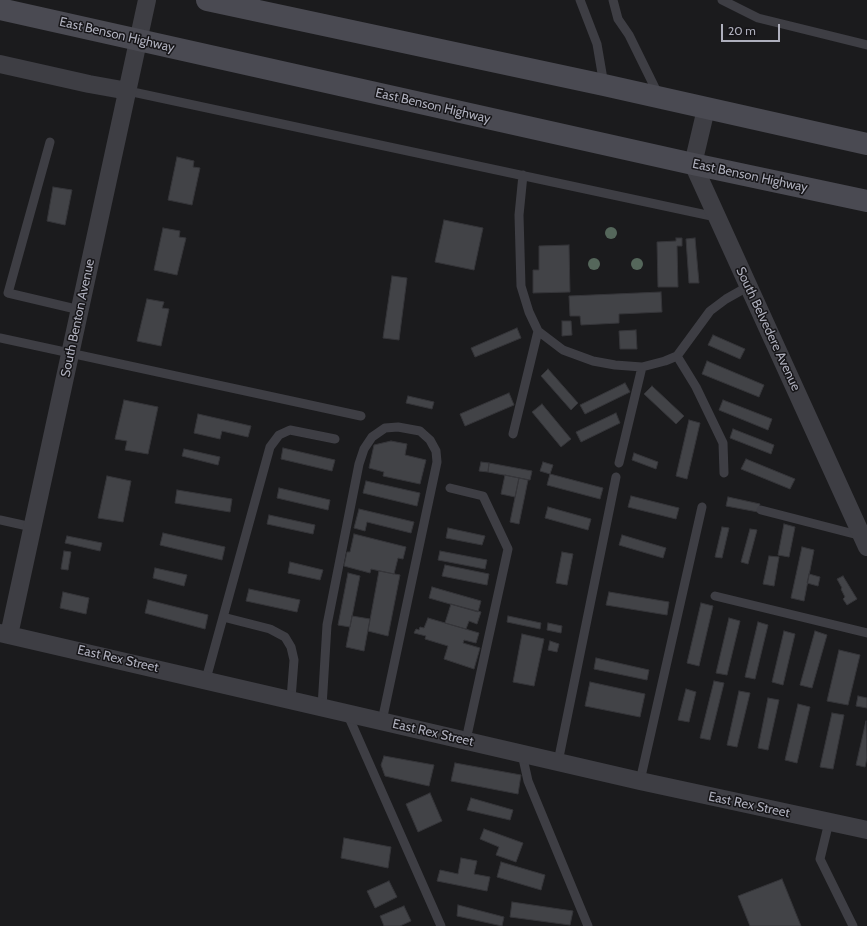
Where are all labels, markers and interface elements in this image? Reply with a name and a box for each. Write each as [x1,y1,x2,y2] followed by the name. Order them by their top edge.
[58,14,176,56] street label: East Benson Highway
[723,16,782,42] scale bar
[728,23,756,38] text: 20 m
[374,85,492,127] street label: East Benson Highway
[691,156,809,196] street label: East Benson Highway
[58,258,98,378] street label: South Benton Avenue
[732,265,804,393] street label: South Belvedere Avenue
[76,642,160,676] street label: East Rex Street
[391,716,475,750] street label: East Rex Street
[707,789,791,821] street label: East Rex Street

